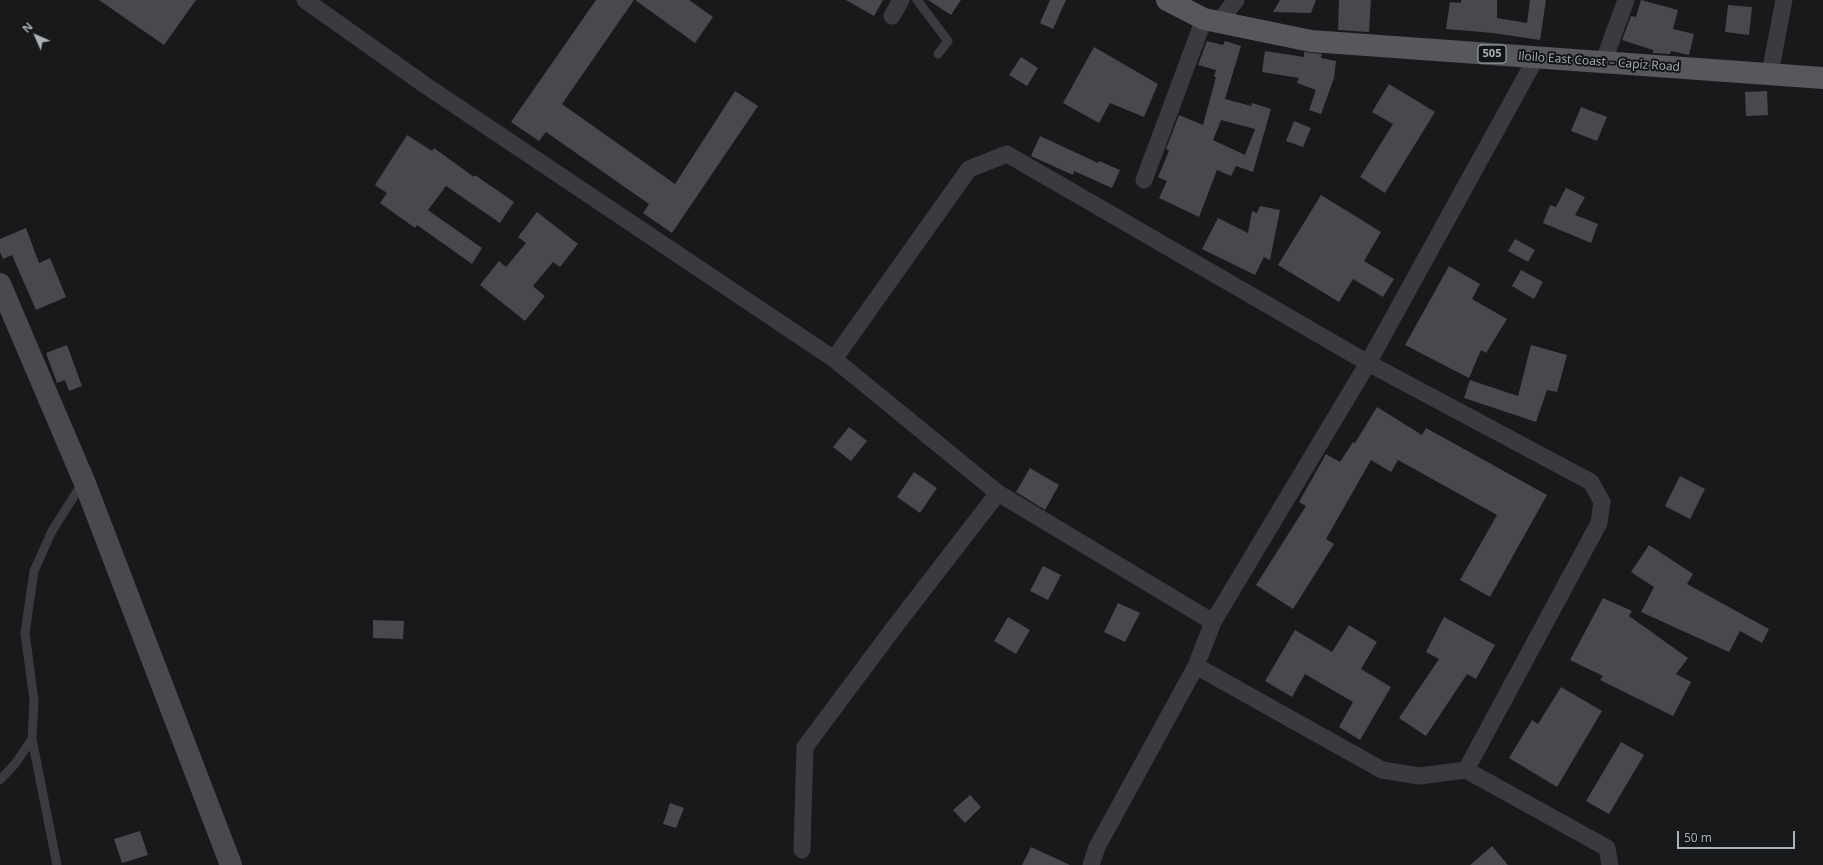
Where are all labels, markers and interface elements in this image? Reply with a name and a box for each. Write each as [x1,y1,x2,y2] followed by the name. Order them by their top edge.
[16,16,56,56] north arrow
[19,19,36,36] text: N
[1478,45,1506,63] road number: 505
[1518,49,1680,75] street label: Iloilo East Coast – Capiz Road
[1679,823,1797,849] scale bar
[1684,829,1712,846] text: 50 m

